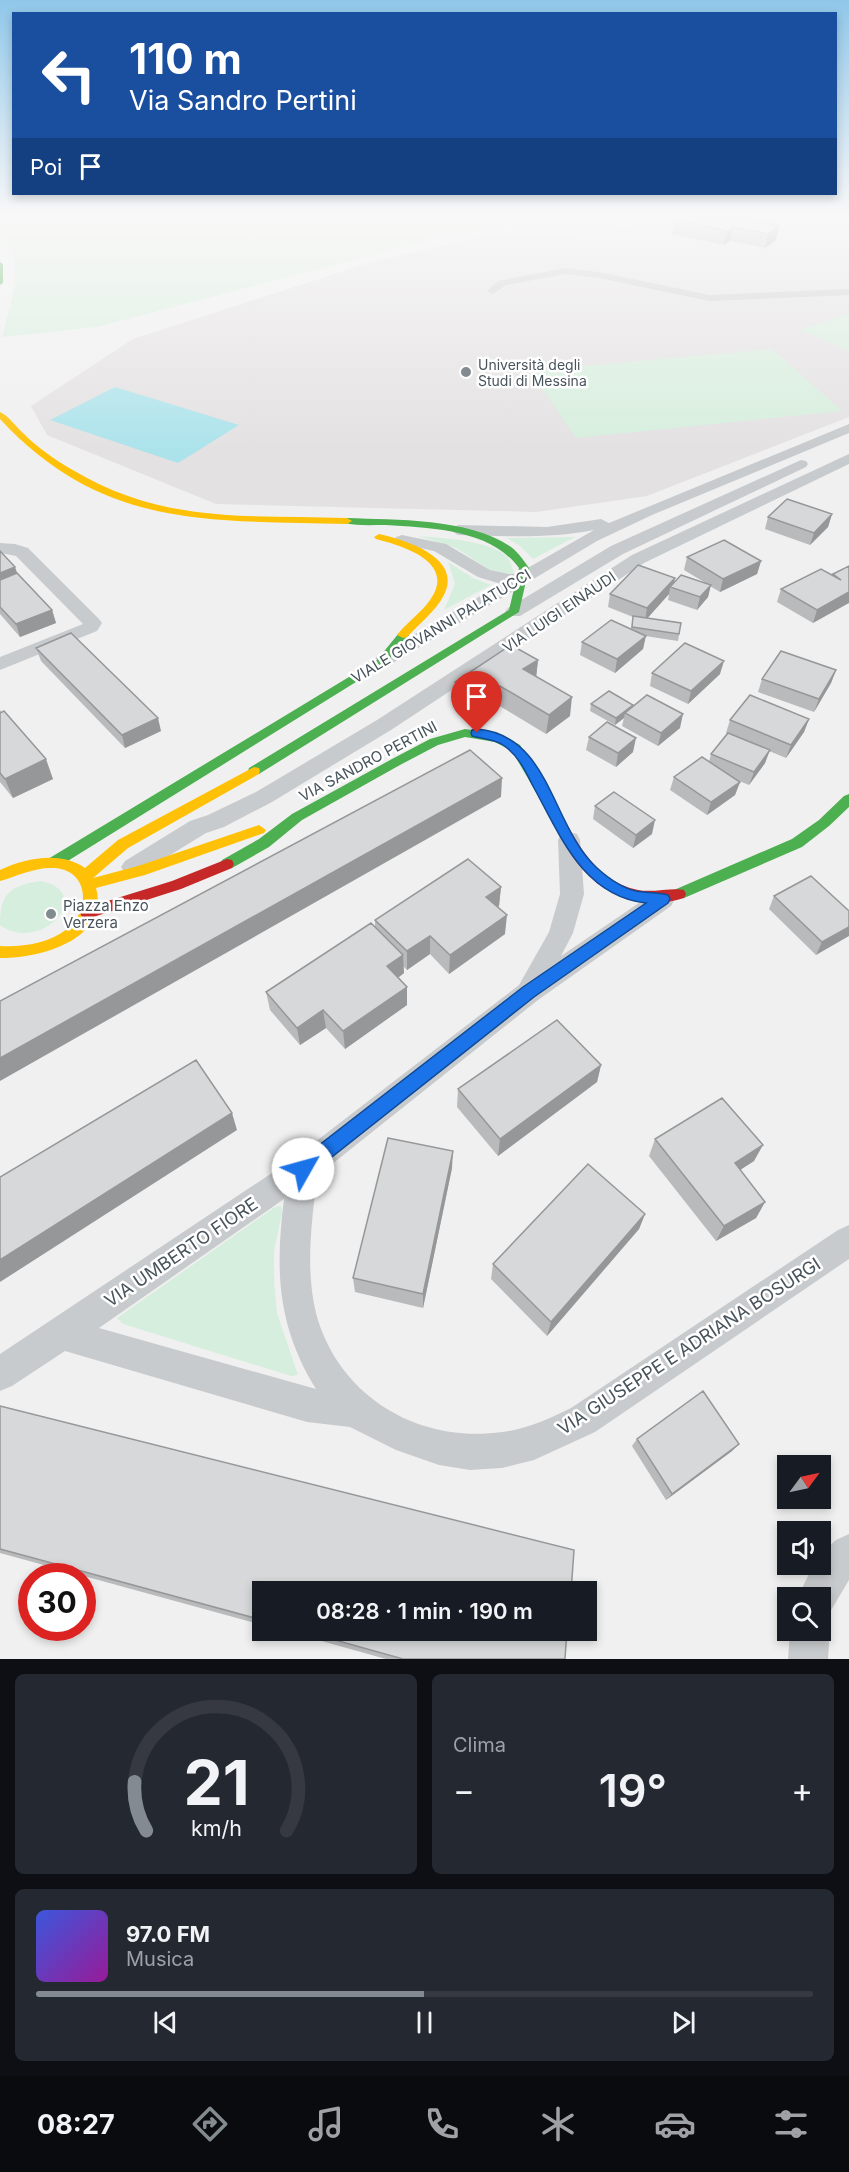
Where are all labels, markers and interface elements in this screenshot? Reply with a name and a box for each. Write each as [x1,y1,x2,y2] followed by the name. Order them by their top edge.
[129,33,242,84] text: 110 m
[30,36,108,114] icon: left
[129,84,357,117] text: Via Sandro Pertini
[74,150,107,183] icon: arrive
[30,154,62,180] text: Poi
[478,356,587,389] place label: Università degli Studi di Messina
[459,365,473,379] marker: Università degli Studi di Messina
[348,565,534,687] street label: VIALE GIOVANNI PALATUCCI
[499,567,619,657] street label: VIA LUIGI EINAUDI
[451,671,502,733] pin
[460,680,493,713] icon: arrive
[296,717,440,805] street label: VIA SANDRO PERTINI
[63,896,149,932] place label: Piazza Enzo Verzera
[44,907,58,921] marker: Piazza Enzo Verzera
[271,1137,335,1201] position arrow
[100,1193,262,1311] street label: VIA UMBERTO FIORE
[554,1253,824,1439] street label: VIA GIUSEPPE E ADRIANA BOSURGI
[777,1455,831,1509] north arrow
[777,1455,831,1641] map controls
[777,1521,831,1575] button: sound
[18,1563,96,1641] speed limit sign: 30
[777,1587,831,1641] button: search
[316,1598,533,1624] text: 08:28 · 1 min · 190 m
[453,1733,506,1757] text: Clima
[183,1745,249,1820] text: 21
[599,1763,667,1818] text: 19°
[453,1770,475,1810] text: −
[791,1770,813,1810] text: +
[191,1815,241,1841] text: km/h
[126,1921,210,1947] text: 97.0 FM
[126,1947,194,1971] text: Musica
[149,2006,182,2039] icon: previous
[408,2006,441,2039] icon: pause
[667,2006,700,2039] icon: next
[189,2103,231,2145] icon: directions
[305,2103,347,2145] icon: music
[421,2103,463,2145] icon: phone
[537,2103,579,2145] icon: climate
[654,2103,696,2145] icon: car
[770,2103,812,2145] icon: filters
[37,2108,115,2141] text: 08:27

